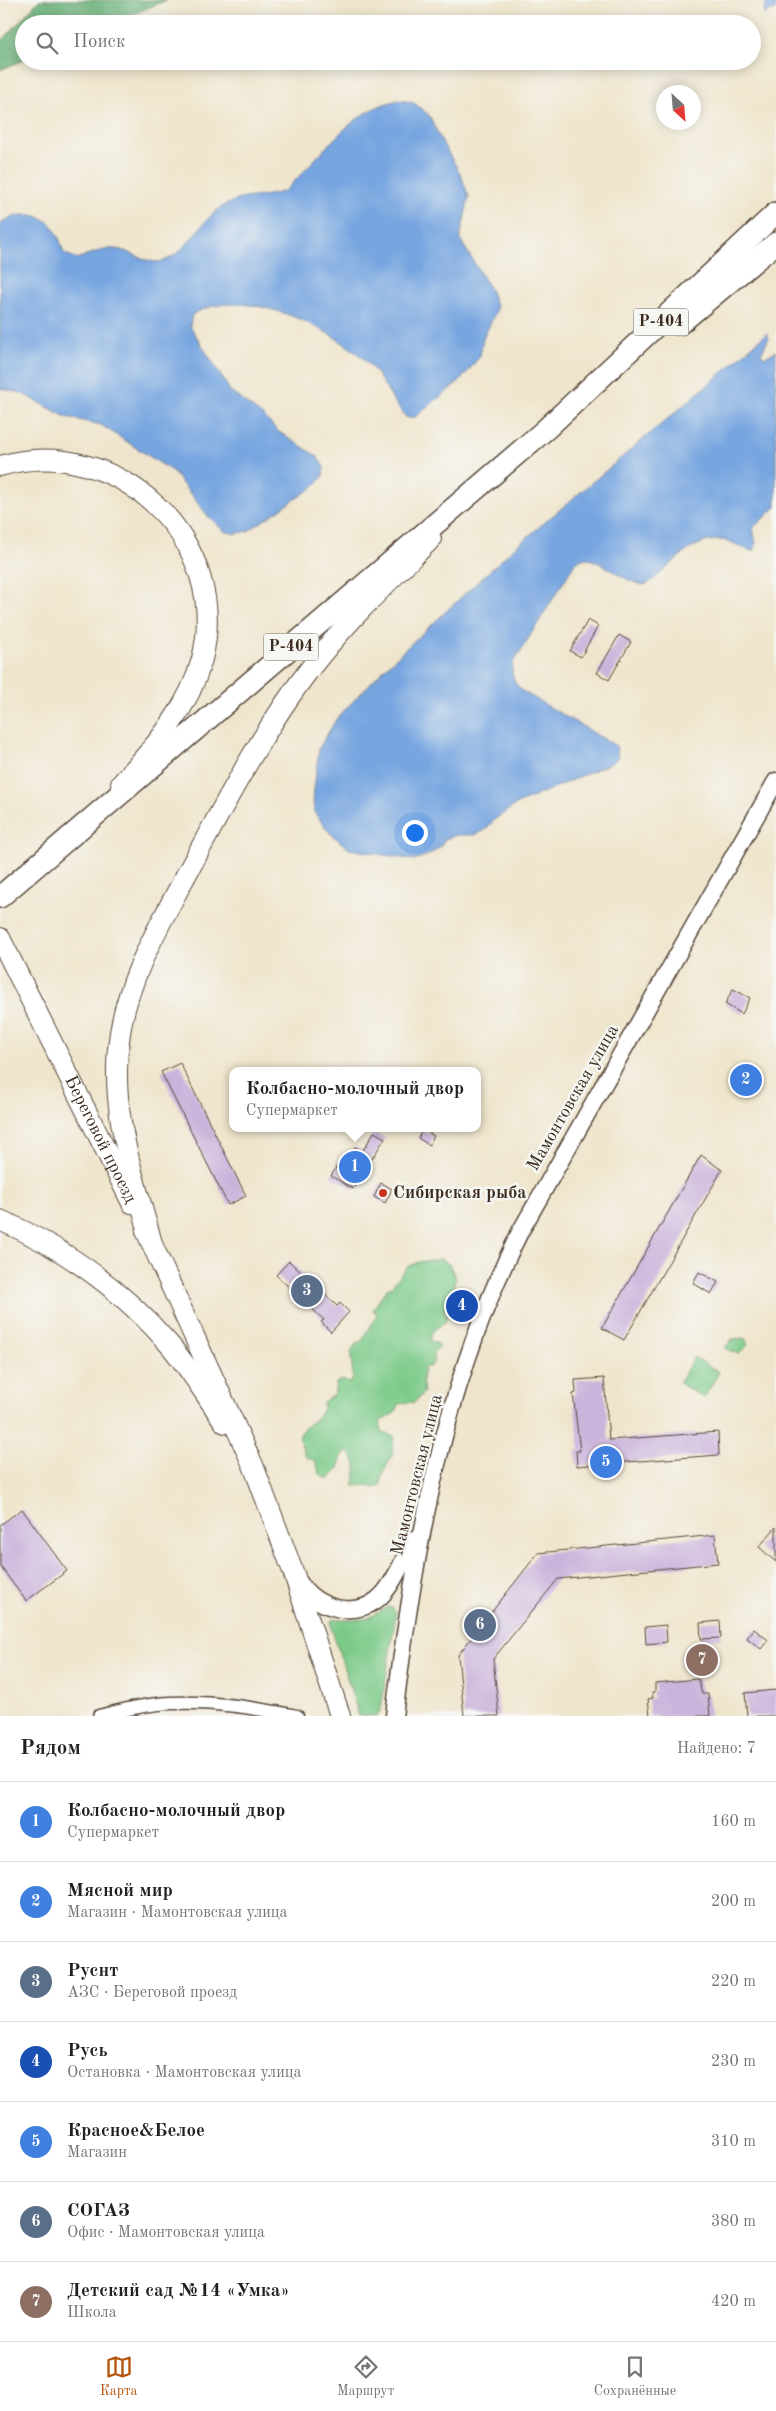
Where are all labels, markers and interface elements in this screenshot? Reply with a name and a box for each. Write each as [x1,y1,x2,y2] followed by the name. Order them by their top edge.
[15,15,761,70] search box
[33,29,61,57] icon: search
[73,33,125,52] text: Поиск
[656,85,701,130] north arrow
[634,308,688,336] road number: Р-404
[264,634,318,660] road number: Р-404
[402,820,428,846] your location
[524,1022,622,1174] street label: Мамонтовская улица
[730,1061,762,1099] pin: 2
[229,1067,481,1132] popup
[61,1073,140,1206] street label: Береговой проезд
[246,1080,464,1099] text: Колбасно-молочный двор
[246,1103,338,1119] text: Супермаркет
[339,1148,371,1186] pin: 1
[393,1184,527,1202] place label: Сибирская рыба
[377,1187,389,1199] marker: Сибирская рыба
[291,1272,323,1310] pin: 3
[446,1287,478,1325] pin: 4
[388,1392,446,1557] street label: Мамонтовская улица
[590,1443,622,1481] pin: 5
[464,1606,496,1644] pin: 6
[686,1641,718,1679] pin: 7
[20,1738,81,1759] text: Рядом
[677,1741,756,1757] text: Найдено: 7
[67,1802,285,1821] text: Колбасно-молочный двор
[31,1814,41,1830] text: 1
[711,1814,756,1830] text: 160 m
[67,1825,159,1841] text: Супермаркет
[67,1882,173,1901] text: Мясной мир
[31,1894,41,1910] text: 2
[711,1894,756,1910] text: 200 m
[67,1905,287,1921] text: Магазин · Мамонтовская улица
[67,1962,118,1981] text: Руснт
[31,1974,41,1990] text: 3
[711,1974,756,1990] text: 220 m
[67,1985,237,2001] text: АЗС · Береговой проезд
[67,2042,108,2061] text: Русь
[31,2054,41,2070] text: 4
[711,2054,756,2070] text: 230 m
[67,2065,301,2081] text: Остановка · Мамонтовская улица
[67,2122,205,2141] text: Красное&Белое
[31,2134,41,2150] text: 5
[711,2134,756,2150] text: 310 m
[67,2145,127,2161] text: Магазин
[67,2202,130,2221] text: СОГАЗ
[31,2214,41,2230] text: 6
[711,2214,756,2230] text: 380 m
[67,2225,265,2241] text: Офис · Мамонтовская улица
[67,2282,290,2301] text: Детский сад №14 «Умка»
[31,2294,41,2310] text: 7
[711,2294,756,2310] text: 420 m
[67,2305,117,2321] text: Школа
[100,2353,138,2400] tab: Карта
[337,2353,394,2400] tab: Маршрут
[594,2353,676,2400] tab: Сохранённые

